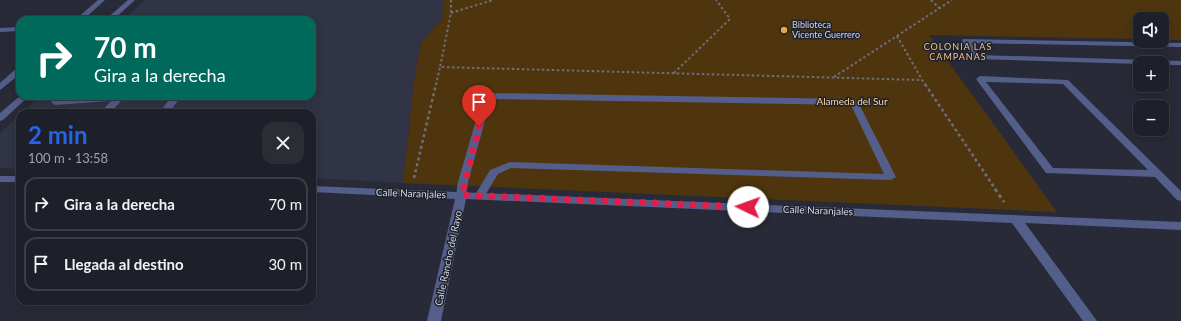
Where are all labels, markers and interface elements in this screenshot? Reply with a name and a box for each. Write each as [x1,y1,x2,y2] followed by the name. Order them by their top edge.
[1133,12,1169,136] map controls
[1133,12,1169,48] button: sound
[792,19,860,40] place label: Biblioteca Vicente Guerrero
[779,25,789,35] marker: Biblioteca Vicente Guerrero
[94,30,157,64] text: 70 m
[28,32,80,84] icon: right
[924,41,992,62] district label: COLONIA LAS CAMPANAS
[1133,56,1169,92] button: +
[94,64,226,86] text: Gira a la derecha
[462,85,496,126] pin
[468,91,490,113] icon: arrive
[816,95,888,107] park label: Alameda del Sur
[1133,100,1169,136] button: −
[28,120,88,149] text: 2 min
[262,122,304,164] button: close
[28,150,108,166] text: 100 m · 13:58
[376,186,446,200] street label: Calle Naranjales
[727,186,769,228] position arrow
[30,193,52,215] icon: right
[64,195,175,213] text: Gira a la derecha
[268,195,302,213] text: 70 m
[783,203,853,217] street label: Calle Naranjales
[432,209,464,307] street label: Calle Rancho del Rayo
[30,253,52,275] icon: arrive
[64,255,184,273] text: Llegada al destino
[268,255,302,273] text: 30 m

